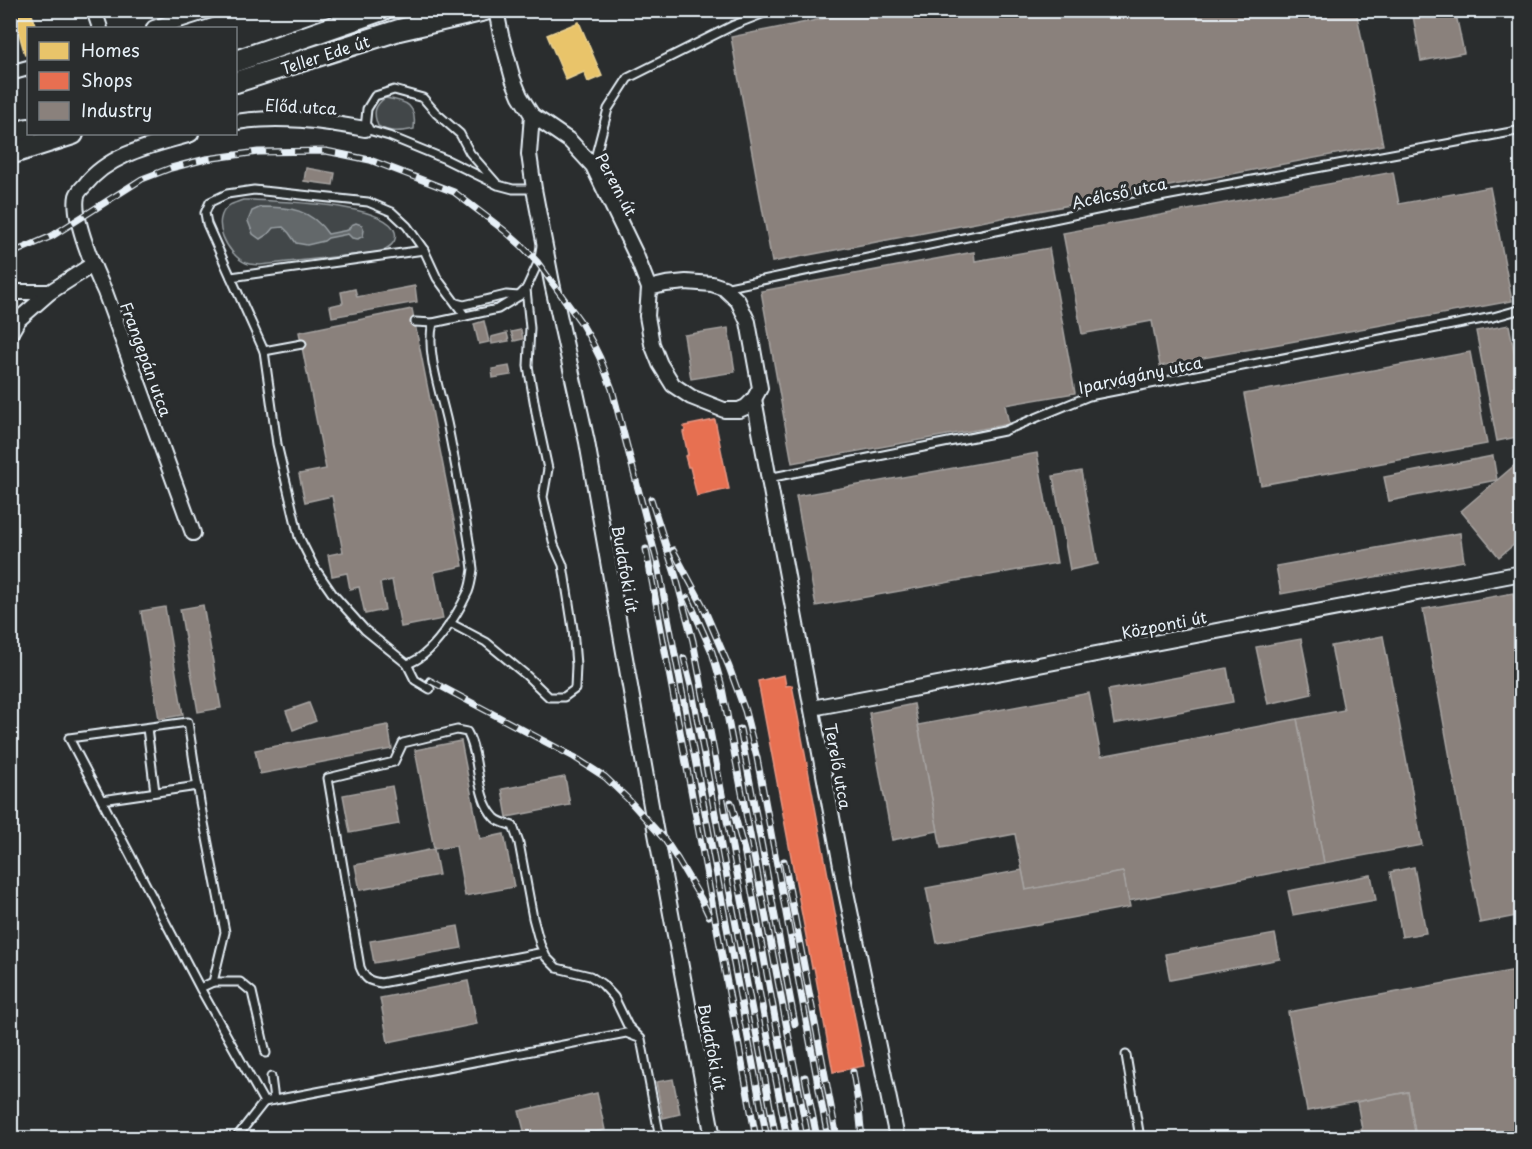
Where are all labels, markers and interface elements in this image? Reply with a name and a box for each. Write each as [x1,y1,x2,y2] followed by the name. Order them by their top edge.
[27,27,237,135] legend
[278,28,373,80] street label: Teller Ede út
[81,36,139,63] text: Homes
[81,66,132,93] text: Shops
[264,92,338,120] street label: Előd utca
[81,96,152,123] text: Industry
[590,148,644,220] street label: Perem út
[1069,170,1169,214] street label: Acélcső utca
[115,298,179,420] street label: Frangepán utca
[1076,349,1205,399] street label: Iparvágány utca
[607,524,646,615] street label: Budafoki út
[1119,604,1209,644] street label: Központi út
[820,721,858,811] street label: Terelő utca
[693,1001,733,1093] street label: Budafoki út

